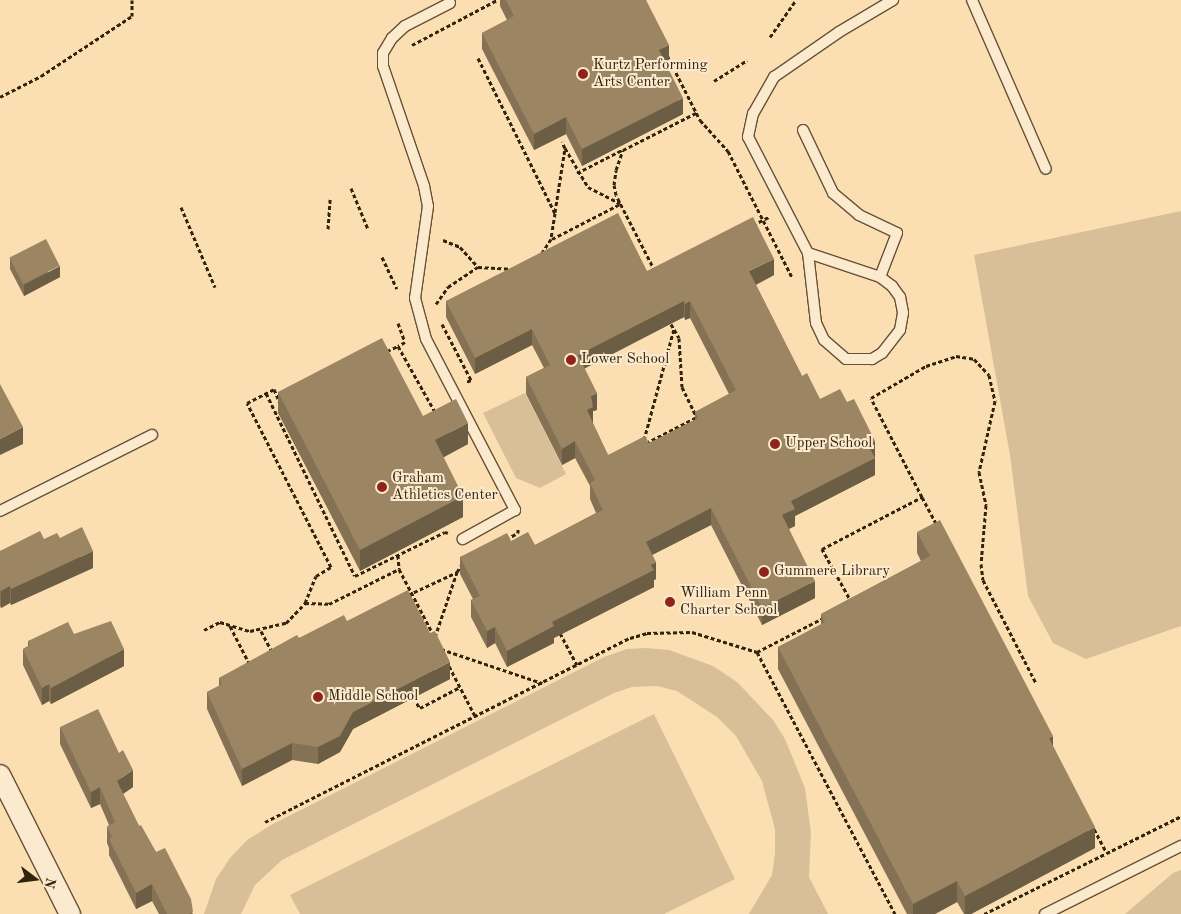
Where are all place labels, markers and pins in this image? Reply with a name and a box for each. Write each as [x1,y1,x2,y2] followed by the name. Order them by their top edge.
[593,56,708,91] place label: Kurtz Performing Arts Center
[577,68,589,80] marker: Kurtz Performing Arts Center
[581,351,669,369] place label: Lower School
[565,354,577,366] marker: Lower School
[785,435,872,453] place label: Upper School
[769,438,781,450] marker: Upper School
[392,469,498,504] place label: Graham Athletics Center
[376,481,388,493] marker: Graham Athletics Center
[774,563,890,581] place label: Gummere Library
[758,566,770,578] marker: Gummere Library
[680,584,777,619] place label: William Penn Charter School
[664,596,676,608] marker: William Penn Charter School
[328,688,418,706] place label: Middle School
[312,691,324,703] marker: Middle School

